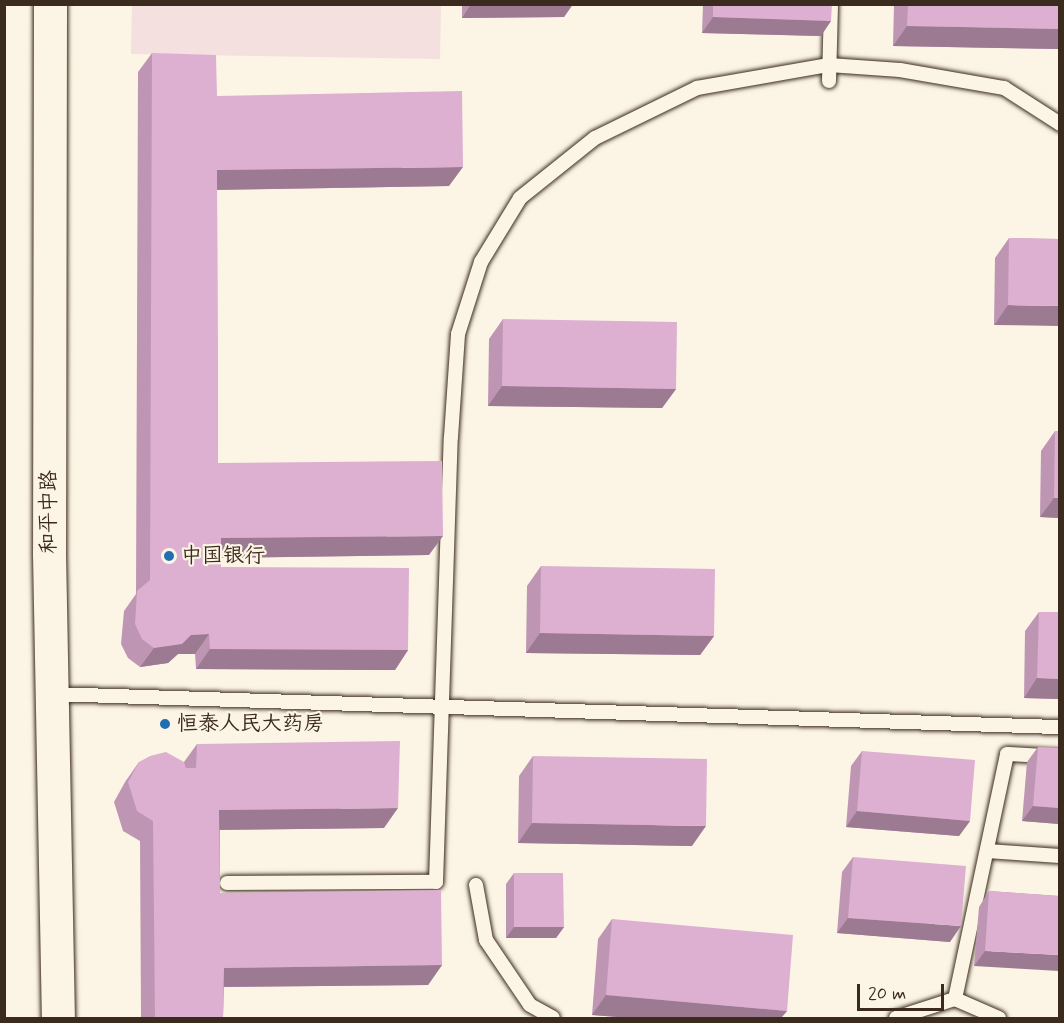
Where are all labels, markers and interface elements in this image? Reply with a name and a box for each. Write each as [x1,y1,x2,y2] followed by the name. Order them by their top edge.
[36,470,62,554] street label: 和平中路
[181,543,265,569] place label: 中国银行
[162,549,176,563] marker: 中国银行
[177,711,324,737] place label: 恒泰人民大药房
[158,717,172,731] marker: 恒泰人民大药房
[860,972,947,1010] scale bar
[868,982,906,1006] text: 20 m

